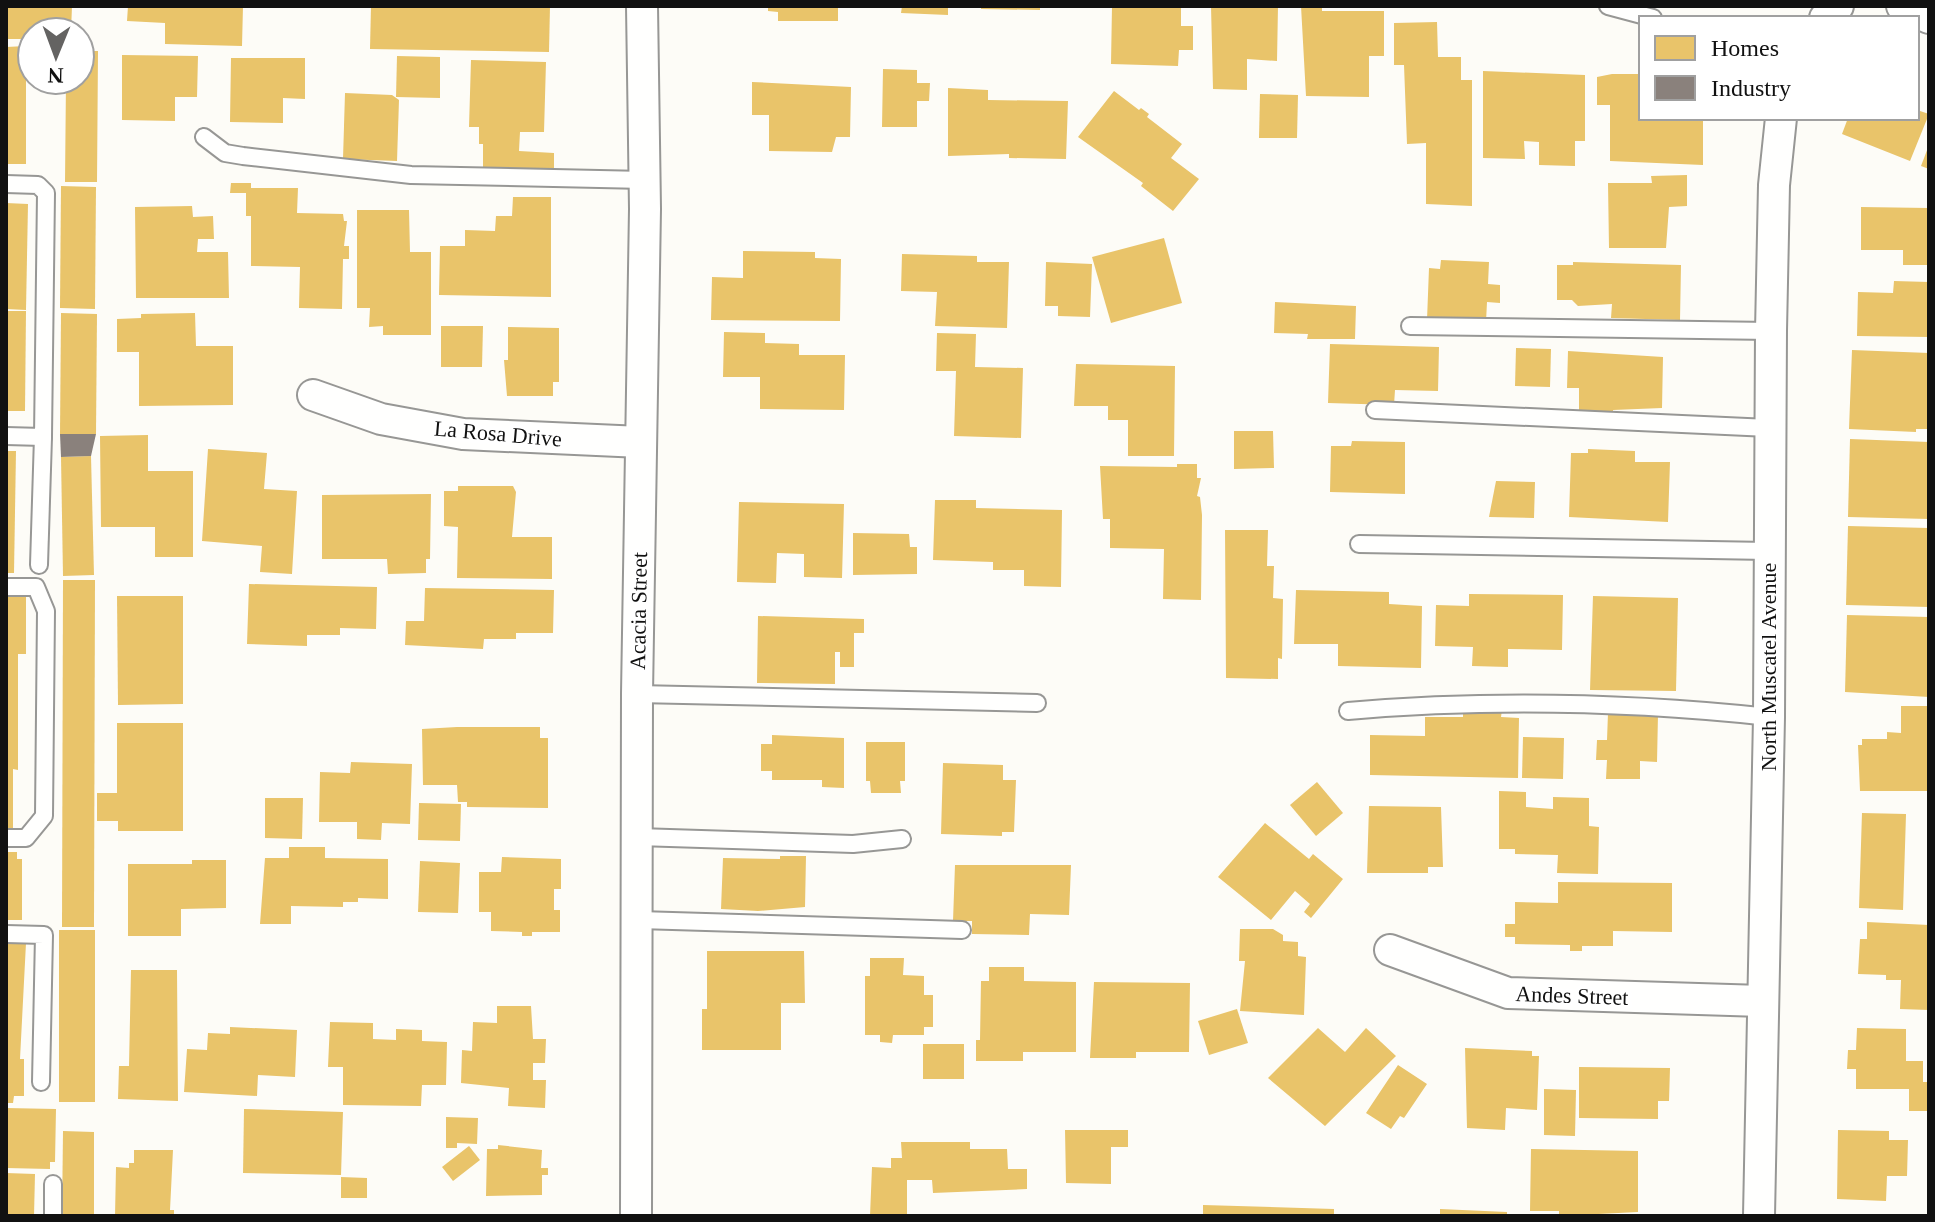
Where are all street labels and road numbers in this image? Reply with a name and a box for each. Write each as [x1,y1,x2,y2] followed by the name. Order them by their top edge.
[433,415,563,452] street label: La Rosa Drive
[625,552,652,670] street label: Acacia Street
[1756,563,1781,771] street label: North Muscatel Avenue
[1515,981,1629,1010] street label: Andes Street

